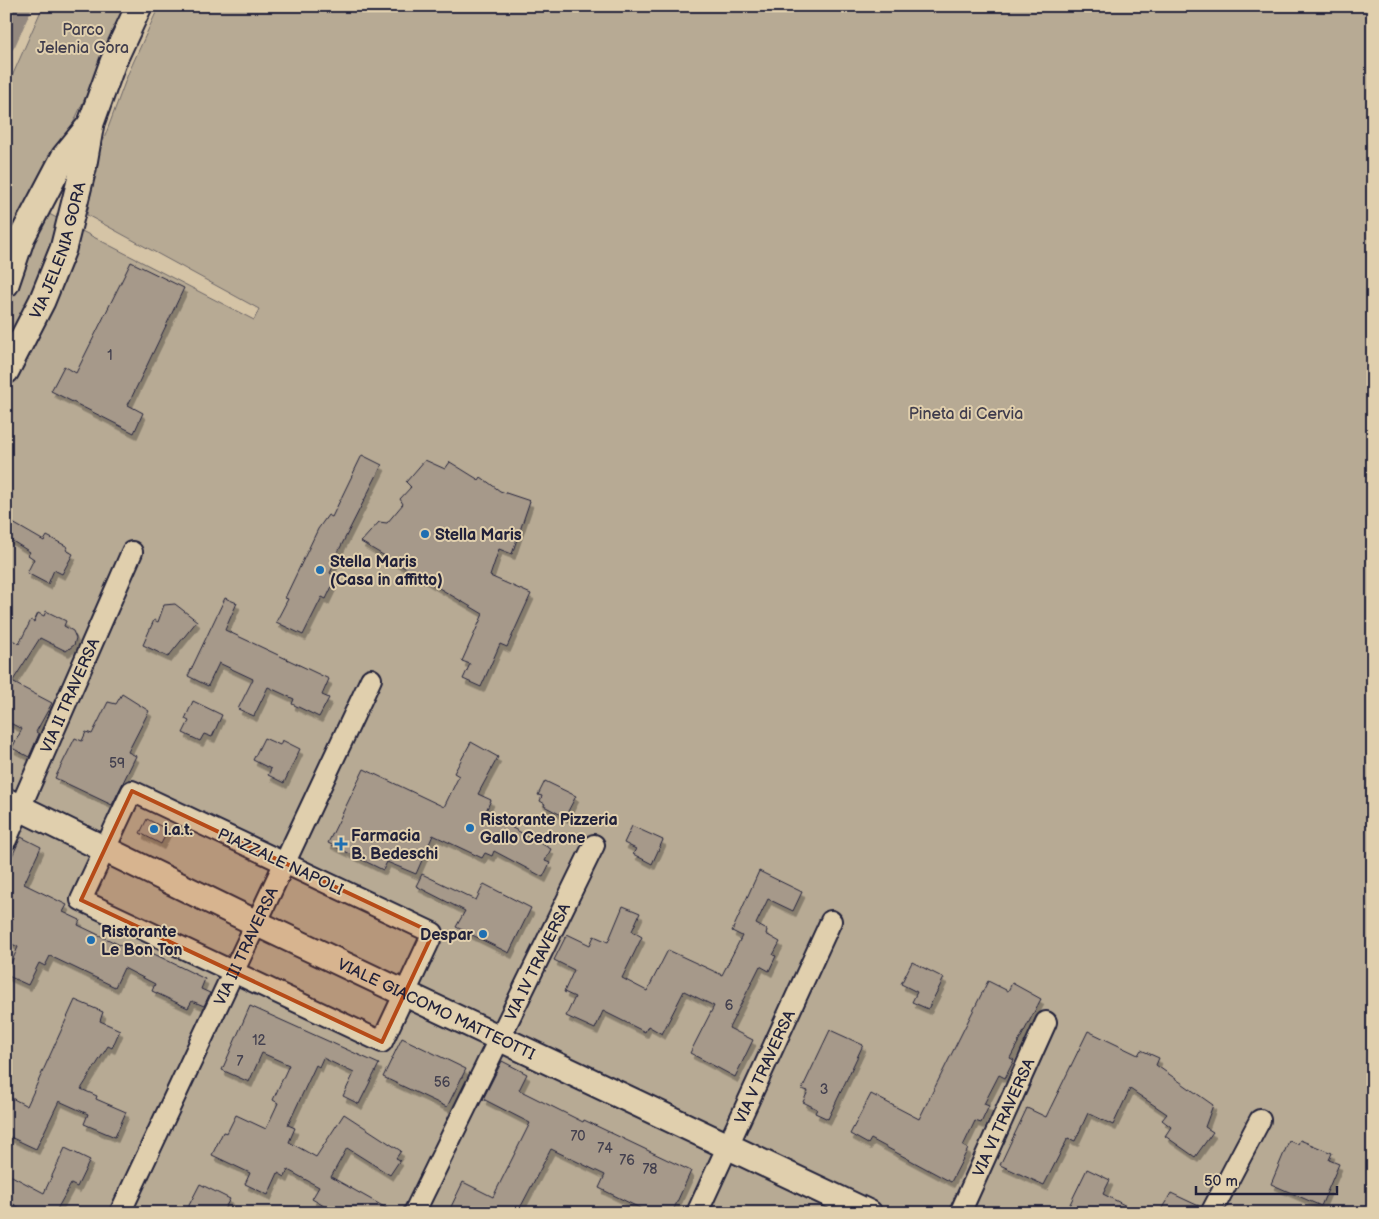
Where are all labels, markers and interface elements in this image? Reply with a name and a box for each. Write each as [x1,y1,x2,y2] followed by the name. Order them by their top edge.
[37,21,129,58] park label: Parco Jelenia Gora
[26,180,90,322] street label: VIA JELENIA GORA
[107,347,113,364] house number: 1
[909,405,1023,424] park label: Pineta di Cervia
[435,526,522,545] place label: Stella Maris
[419,528,431,540] marker: Stella Maris
[330,553,443,590] place label: Stella Maris (Casa in affitto)
[314,564,326,576] marker: Stella Maris (Casa in affitto)
[37,635,104,756] street label: VIA II TRAVERSA
[109,755,125,772] house number: 59
[480,811,618,848] place label: Ristorante Pizzeria Gallo Cedrone
[164,821,193,840] place label: i.a.t.
[464,822,476,834] marker: Ristorante Pizzeria Gallo Cedrone
[148,823,160,835] marker: i.a.t.
[215,825,346,900] street label: PIAZZALE NAPOLI
[351,827,438,864] place label: Farmacia B. Bedeschi
[335,838,347,850] marker: Farmacia B. Bedeschi
[211,884,283,1009] street label: VIA III TRAVERSA
[502,900,575,1024] street label: VIA IV TRAVERSA
[101,923,183,960] place label: Ristorante Le Bon Ton
[420,926,474,945] place label: Despar
[477,928,489,940] marker: Despar
[85,934,97,946] marker: Ristorante Le Bon Ton
[334,955,538,1065] street label: VIALE GIACOMO MATTEOTTI
[725,997,734,1014] house number: 6
[731,1007,800,1127] street label: VIA V TRAVERSA
[252,1032,267,1049] house number: 12
[237,1053,244,1070] house number: 7
[970,1055,1039,1180] street label: VIA VI TRAVERSA
[434,1074,451,1091] house number: 56
[820,1081,828,1098] house number: 3
[570,1128,586,1145] house number: 70
[597,1140,613,1157] house number: 74
[619,1152,635,1169] house number: 76
[642,1161,658,1178] house number: 78
[1196,1164,1338,1196] scale bar
[1204,1172,1238,1191] text: 50 m

